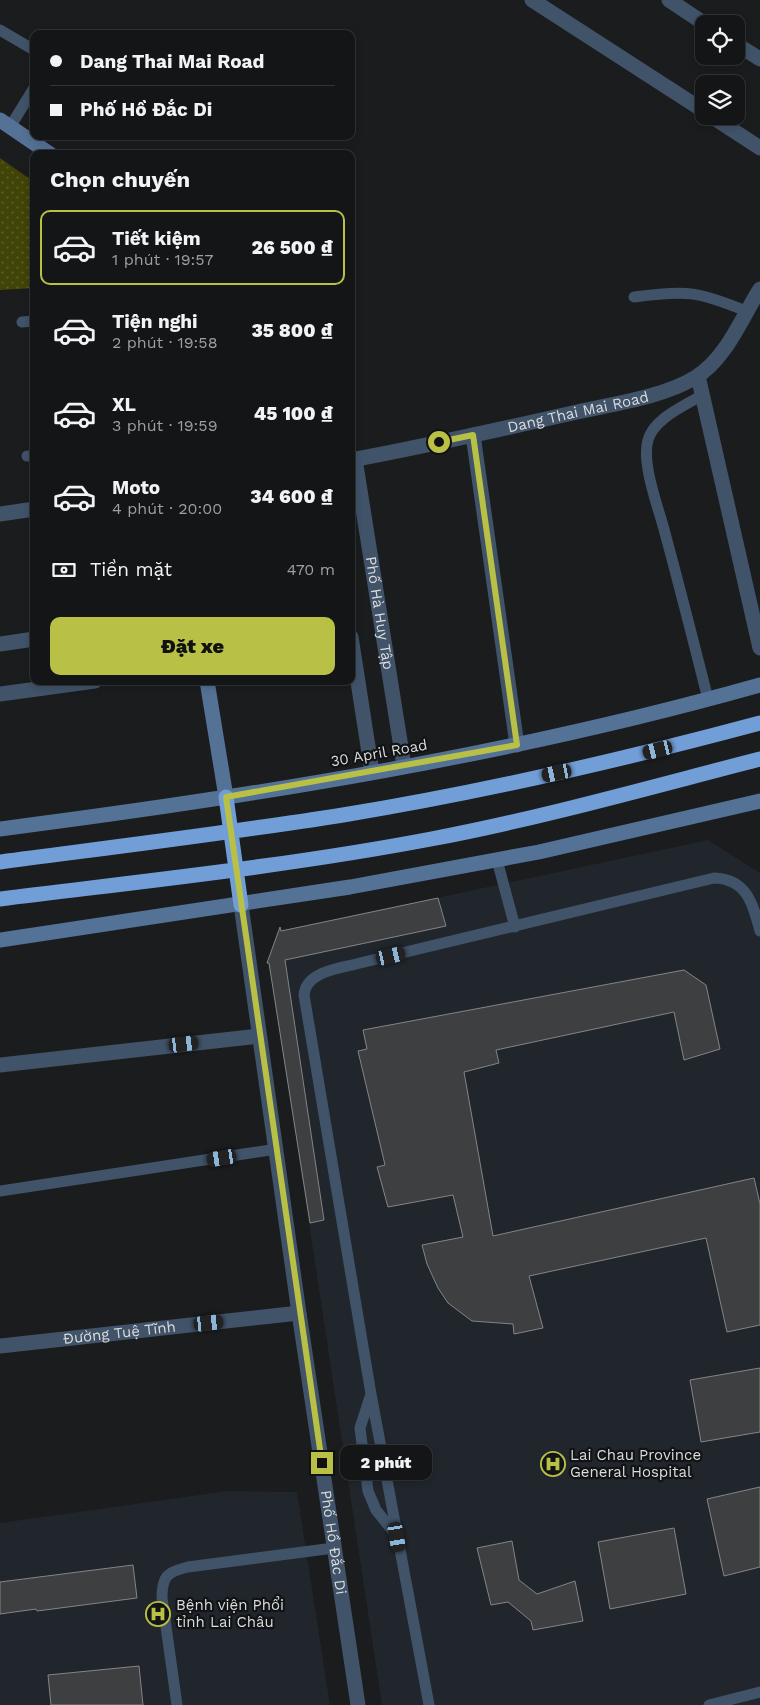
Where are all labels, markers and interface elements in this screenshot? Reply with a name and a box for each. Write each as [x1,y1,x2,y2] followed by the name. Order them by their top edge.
[695,15,745,125] map controls
[695,15,745,65] button: locate
[80,50,264,73] text: Dang Thai Mai Road
[695,75,745,125] button: layers
[80,98,212,121] text: Phố Hồ Đắc Di
[50,167,190,192] text: Chọn chuyến
[52,225,97,270] icon: car
[112,227,201,250] text: Tiết kiệm
[252,236,333,259] text: 26 500 ₫
[112,250,214,269] text: 1 phút · 19:57
[52,308,97,353] icon: car
[112,310,198,333] text: Tiện nghi
[251,319,333,342] text: 35 800 ₫
[112,333,218,352] text: 2 phút · 19:58
[506,388,651,436] street label: Dang Thai Mai Road
[52,391,97,436] icon: car
[112,393,136,416] text: XL
[254,402,333,425] text: 45 100 ₫
[112,416,218,435] text: 3 phút · 19:59
[428,431,450,453] route start
[52,474,97,519] icon: car
[112,476,160,499] text: Moto
[250,485,333,508] text: 34 600 ₫
[112,499,222,518] text: 4 phút · 20:00
[362,555,397,671] street label: Phố Hà Huy Tập
[50,556,78,584] icon: cash
[90,558,172,581] text: Tiền mặt
[287,560,335,579] text: 470 m
[50,617,335,675] button: Đặt xe
[329,736,429,770] street label: 30 April Road
[641,739,674,761] car
[540,763,573,783] car
[374,945,407,967] car
[168,1035,199,1053] car
[206,1148,237,1168] car
[193,1314,224,1332] car
[62,1318,177,1348] street label: Đường Tuệ Tĩnh
[340,1446,432,1480] callout: 2 phút
[570,1446,701,1481] place label: Lai Chau Province General Hospital
[540,1451,566,1477] hospital icon: Lai Chau Province General Hospital
[311,1452,333,1474] route end
[361,1453,411,1472] text: 2 phút
[317,1489,350,1596] street label: Phố Hồ Đắc Di
[387,1521,406,1553] car
[176,1596,284,1631] place label: Bệnh viện Phổi tỉnh Lai Châu
[145,1601,171,1627] hospital icon: Bệnh viện Phổi tỉnh Lai Châu

